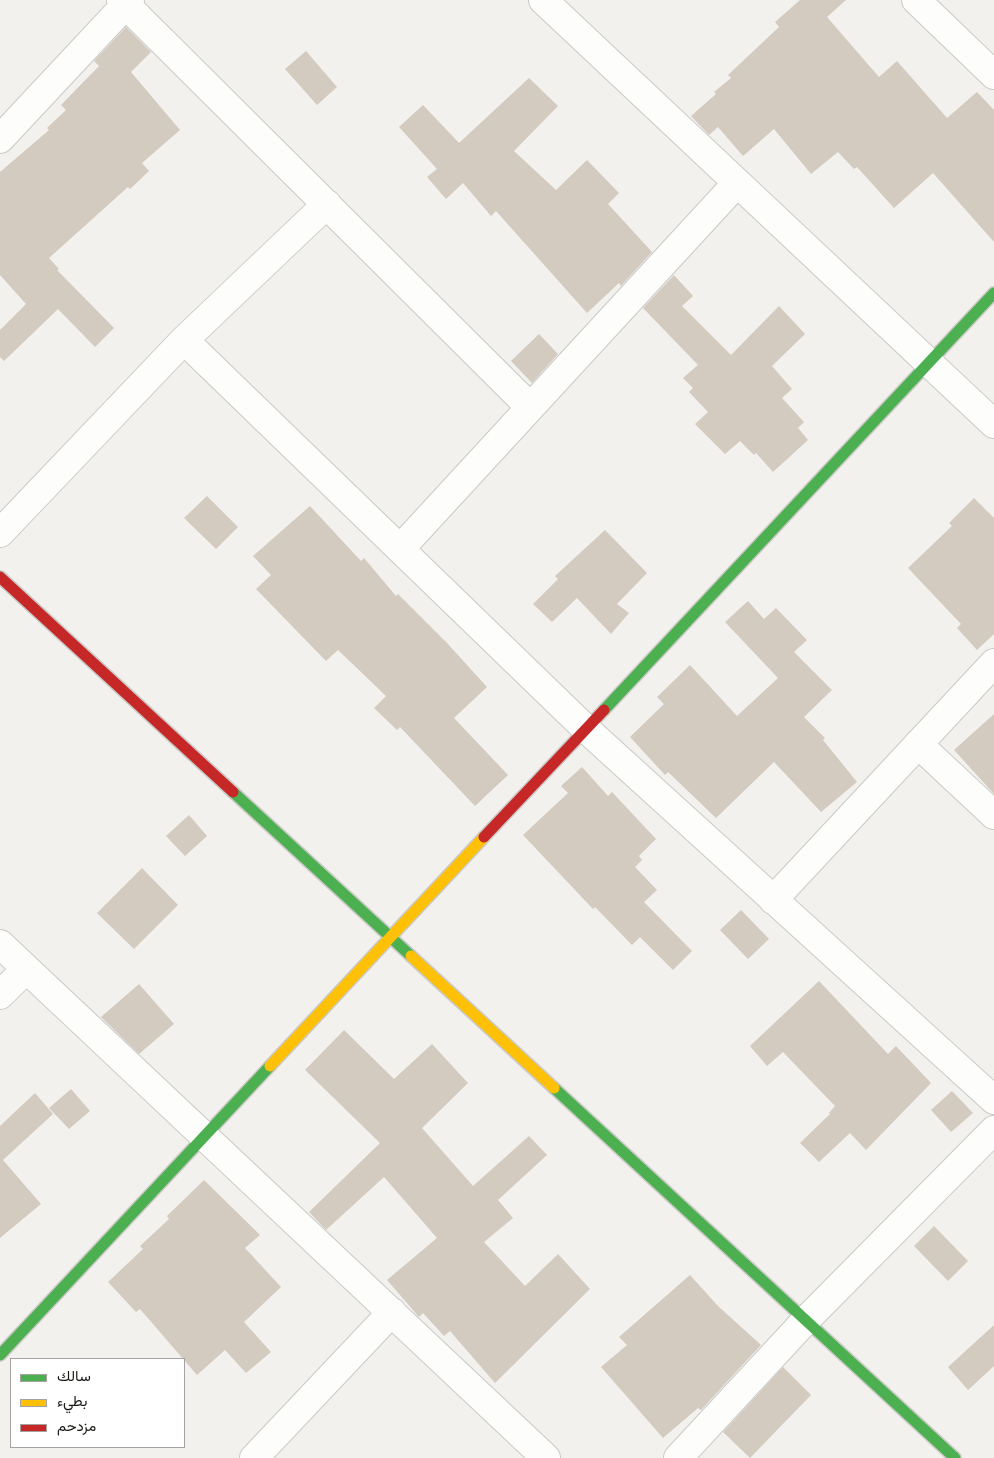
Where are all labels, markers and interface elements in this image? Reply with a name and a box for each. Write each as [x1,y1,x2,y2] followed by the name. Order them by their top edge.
[10,1358,185,1448] legend
[57,1369,91,1384] text: سالك
[57,1394,87,1409] text: بطيء
[57,1419,96,1434] text: مزدحم

